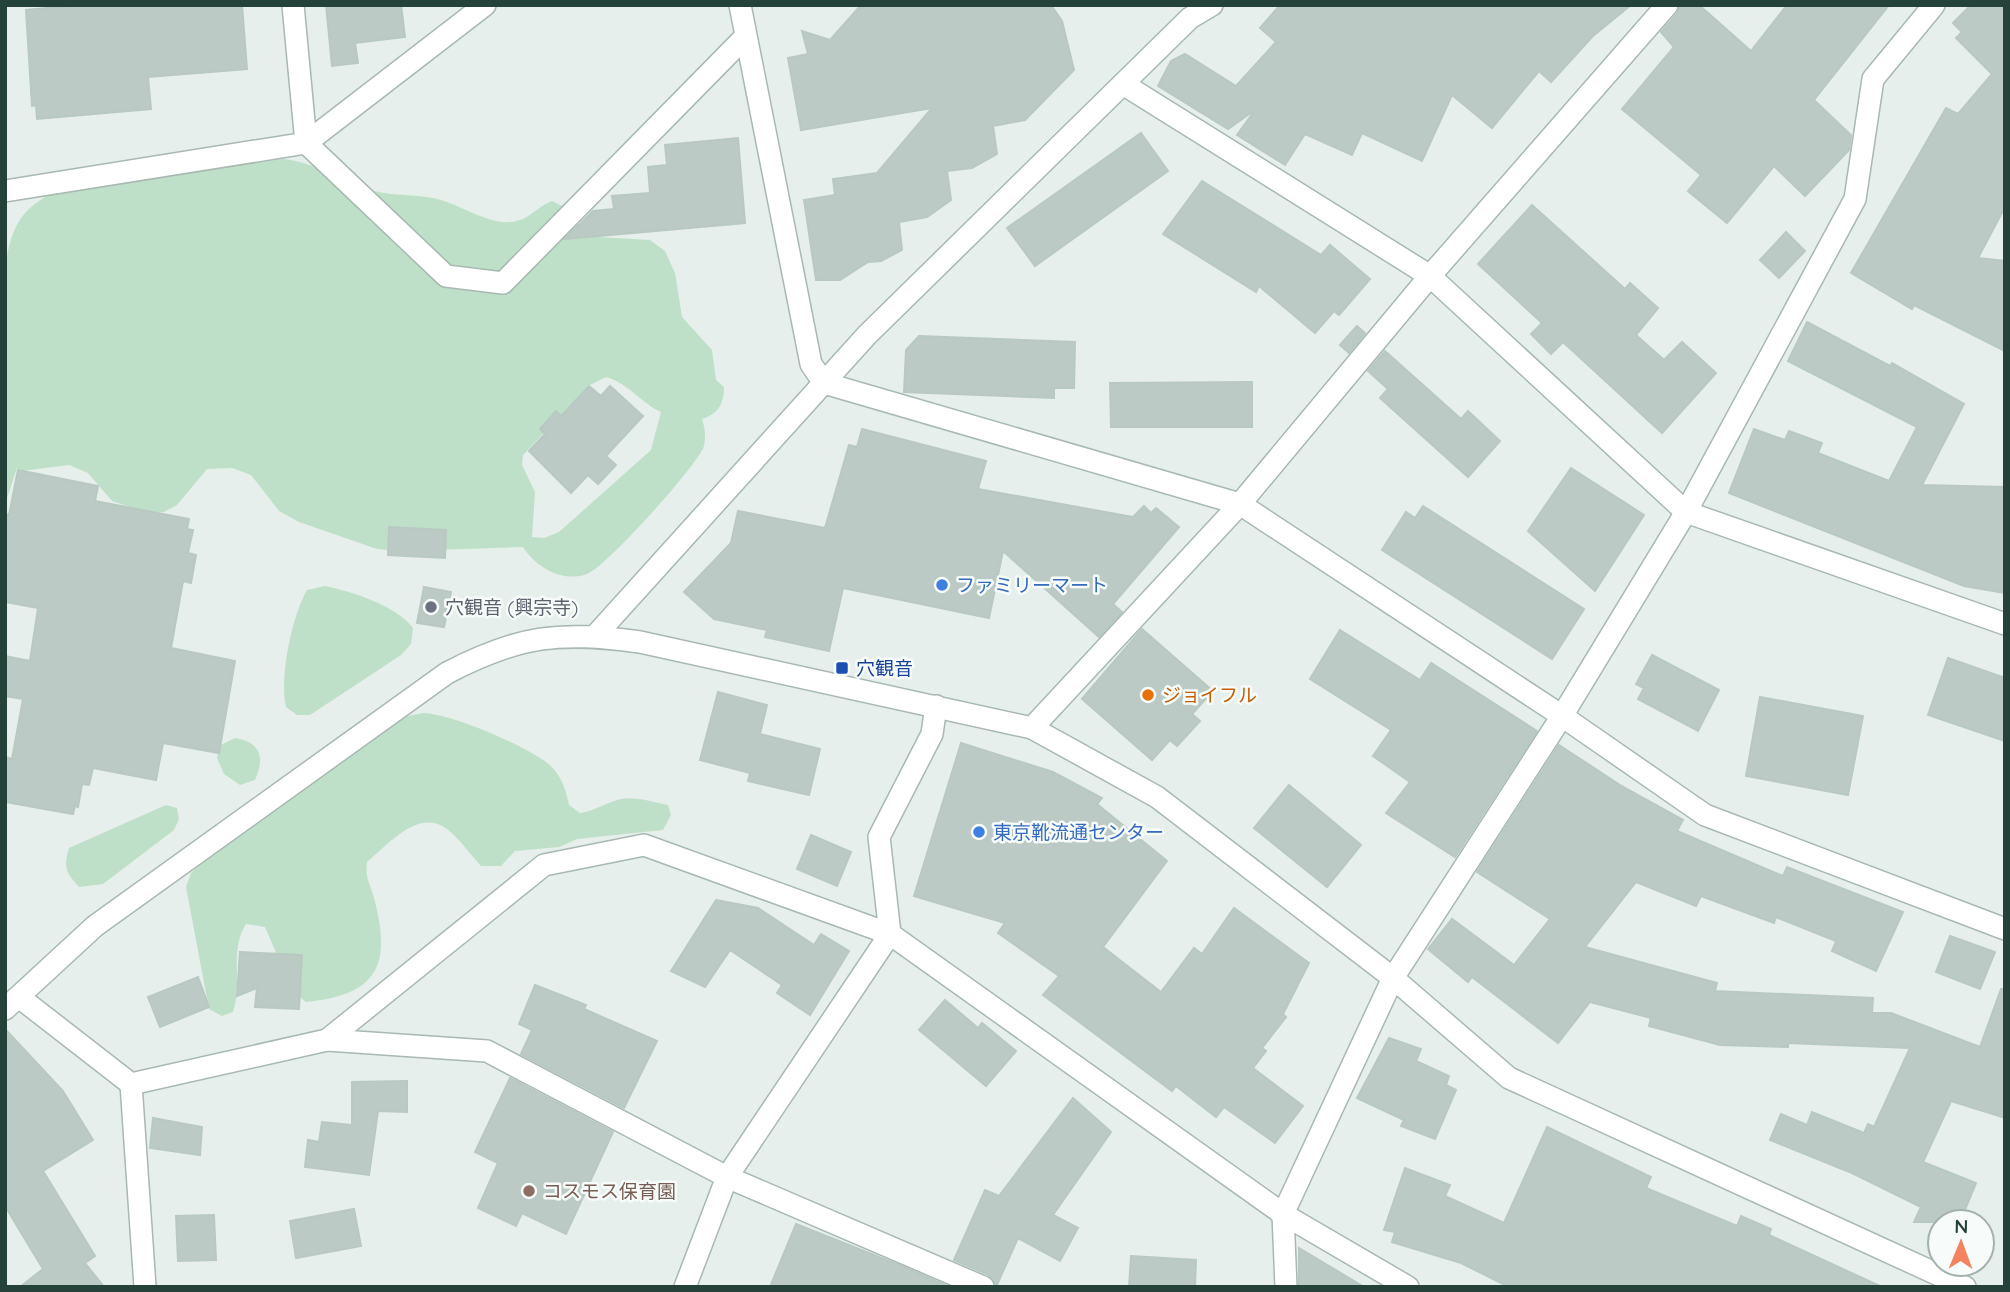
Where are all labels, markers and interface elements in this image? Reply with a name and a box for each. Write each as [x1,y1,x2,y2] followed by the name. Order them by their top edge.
[956,573,1108,597] place label: ファミリーマート
[934,577,950,593] marker: ファミリーマート
[445,595,578,619] place label: 穴観音 (興宗寺)
[423,599,439,615] marker: 穴観音 (興宗寺)
[856,656,913,680] place label: 穴観音
[834,660,850,676] marker: 穴観音
[1162,683,1257,707] place label: ジョイフル
[1140,687,1156,703] marker: ジョイフル
[993,820,1164,844] place label: 東京靴流通センター
[971,824,987,840] marker: 東京靴流通センター
[543,1179,676,1203] place label: コスモス保育園
[521,1183,537,1199] marker: コスモス保育園
[1926,1208,1996,1278] north arrow
[1954,1214,1968,1238] text: N

